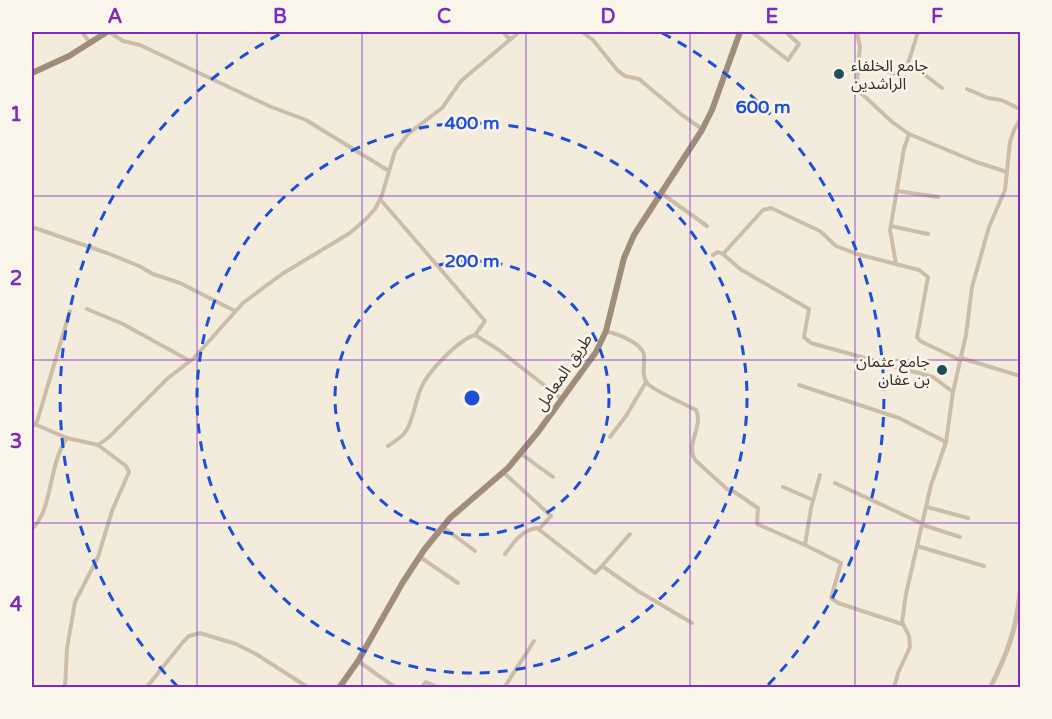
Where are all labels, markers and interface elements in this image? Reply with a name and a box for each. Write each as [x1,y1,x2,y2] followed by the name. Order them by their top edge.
[108,5,123,29] text: A
[273,5,287,29] text: B
[437,5,451,29] text: C
[600,5,616,29] text: D
[766,5,779,29] text: E
[931,5,943,29] text: F
[851,56,928,94] place label: جامع الخلفاء الراشدين
[832,67,846,81] marker: جامع الخلفاء الراشدين
[735,96,791,118] text: 600 m
[10,103,22,127] text: 1
[444,112,500,134] text: 400 m
[444,250,500,272] text: 200 m
[10,267,22,291] text: 2
[531,330,597,415] street label: طريق المعامل
[856,352,930,390] place label: جامع عثمان بن عفان
[935,363,949,377] marker: جامع عثمان بن عفان
[462,388,482,408] centre of rings
[10,430,22,454] text: 3
[10,593,23,617] text: 4

